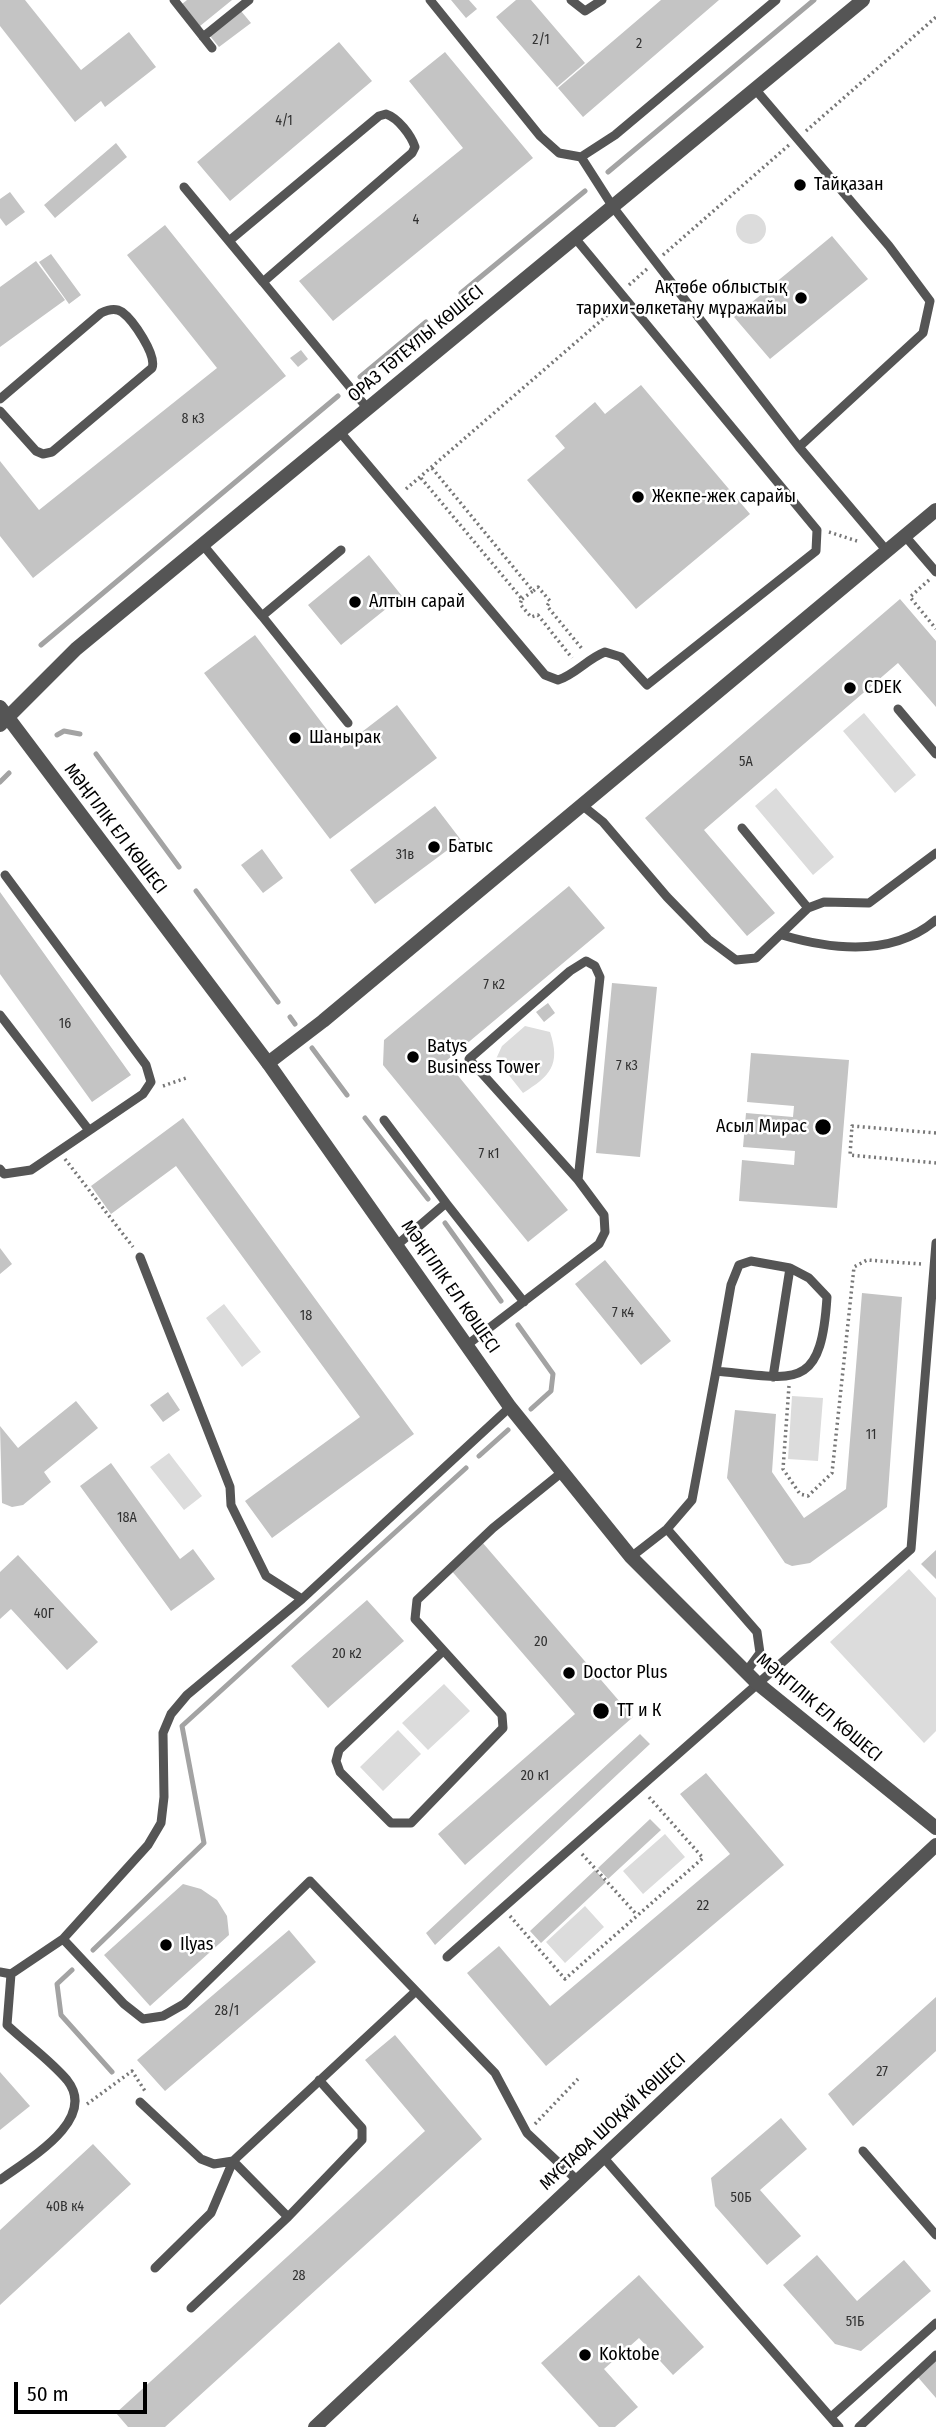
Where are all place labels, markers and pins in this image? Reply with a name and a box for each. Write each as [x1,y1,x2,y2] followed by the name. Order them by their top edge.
[814,174,884,196] place label: Тайқазан
[792,177,808,193] marker: Тайқазан
[577,277,787,320] place label: Ақтөбе облыстық тарихи-өлкетану мұражайы
[793,290,809,306] marker: Ақтөбе облыстық тарихи-өлкетану мұражайы
[652,486,796,508] place label: Жекпе-жек сарайы
[630,489,646,505] marker: Жекпе-жек сарайы
[369,591,465,613] place label: Алтын сарай
[347,594,363,610] marker: Алтын сарай
[864,677,902,699] place label: CDEK
[842,680,858,696] marker: CDEK
[309,727,381,749] place label: Шанырак
[287,730,303,746] marker: Шанырак
[448,836,493,858] place label: Батыс
[426,839,442,855] marker: Батыс
[427,1036,540,1078] place label: Batys Business Tower
[405,1049,421,1065] marker: Batys Business Tower
[716,1116,807,1138] place label: Асыл Мирас
[813,1117,833,1137] marker: Асыл Мирас
[583,1662,667,1684] place label: Doctor Plus
[561,1665,577,1681] marker: Doctor Plus
[617,1700,661,1722] place label: ТТ и К
[591,1701,611,1721] marker: ТТ и К
[180,1934,213,1956] place label: Ilyas
[158,1937,174,1953] marker: Ilyas
[599,2344,660,2366] place label: Koktobe
[577,2347,593,2363] marker: Koktobe

